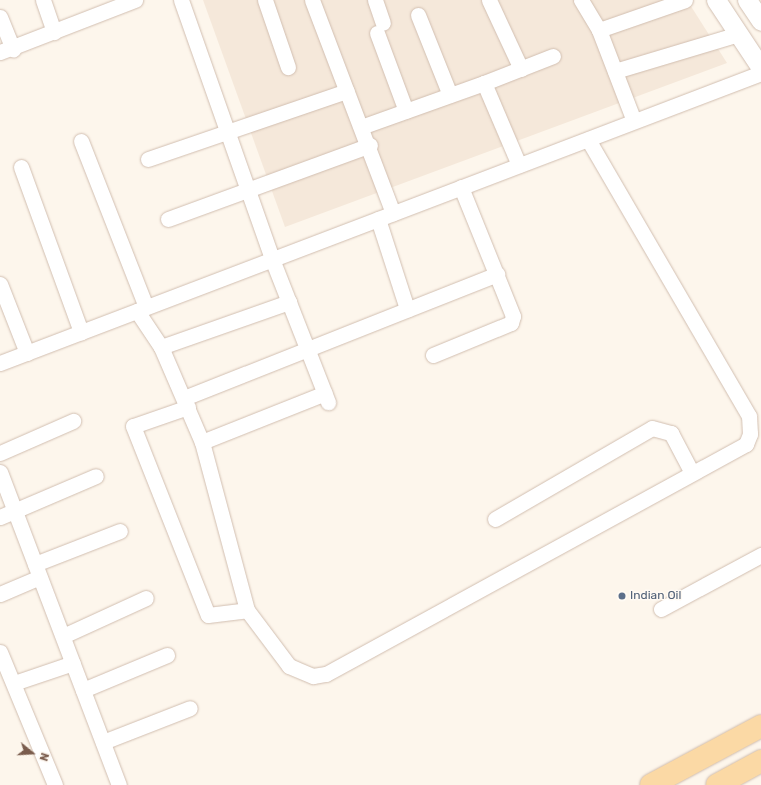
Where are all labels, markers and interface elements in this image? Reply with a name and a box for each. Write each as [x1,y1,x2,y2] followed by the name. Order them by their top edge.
[630,589,681,603] place label: Indian Oil
[617,591,627,601] marker: Indian Oil
[12,733,52,773] north arrow
[36,751,51,763] text: N

